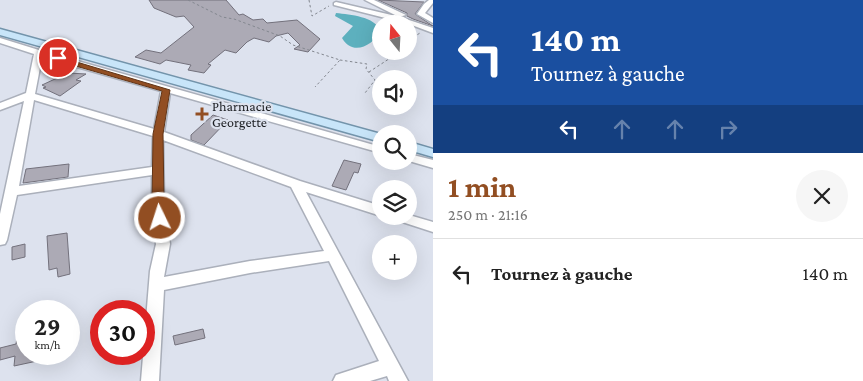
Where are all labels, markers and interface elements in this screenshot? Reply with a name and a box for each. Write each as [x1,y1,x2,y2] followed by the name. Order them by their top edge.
[372,15,418,60] north arrow
[372,15,417,280] map controls
[448,20,513,85] icon: left
[531,20,621,59] text: 140 m
[37,37,79,79] pin
[44,44,72,72] icon: arrive
[531,61,685,86] text: Tournez à gauche
[372,70,417,115] button: sound
[212,98,271,130] place label: Pharmacie Georgette
[196,108,208,120] marker: Pharmacie Georgette
[555,115,583,143] icon: left
[608,115,636,143] icon: ahead
[661,115,689,143] icon: ahead
[714,115,742,143] icon: right
[372,125,417,170] button: search
[448,170,516,203] text: 1 min
[796,170,848,222] button: close
[372,180,417,225] button: layers
[133,191,185,243] position arrow
[448,206,528,223] text: 250 m · 21:16
[372,235,417,280] button: +
[448,260,476,288] icon: left
[491,263,633,284] text: Tournez à gauche
[802,263,848,284] text: 140 m
[90,300,155,365] speed limit sign: 30
[34,313,61,340] text: 29
[35,338,60,352] text: km/h

